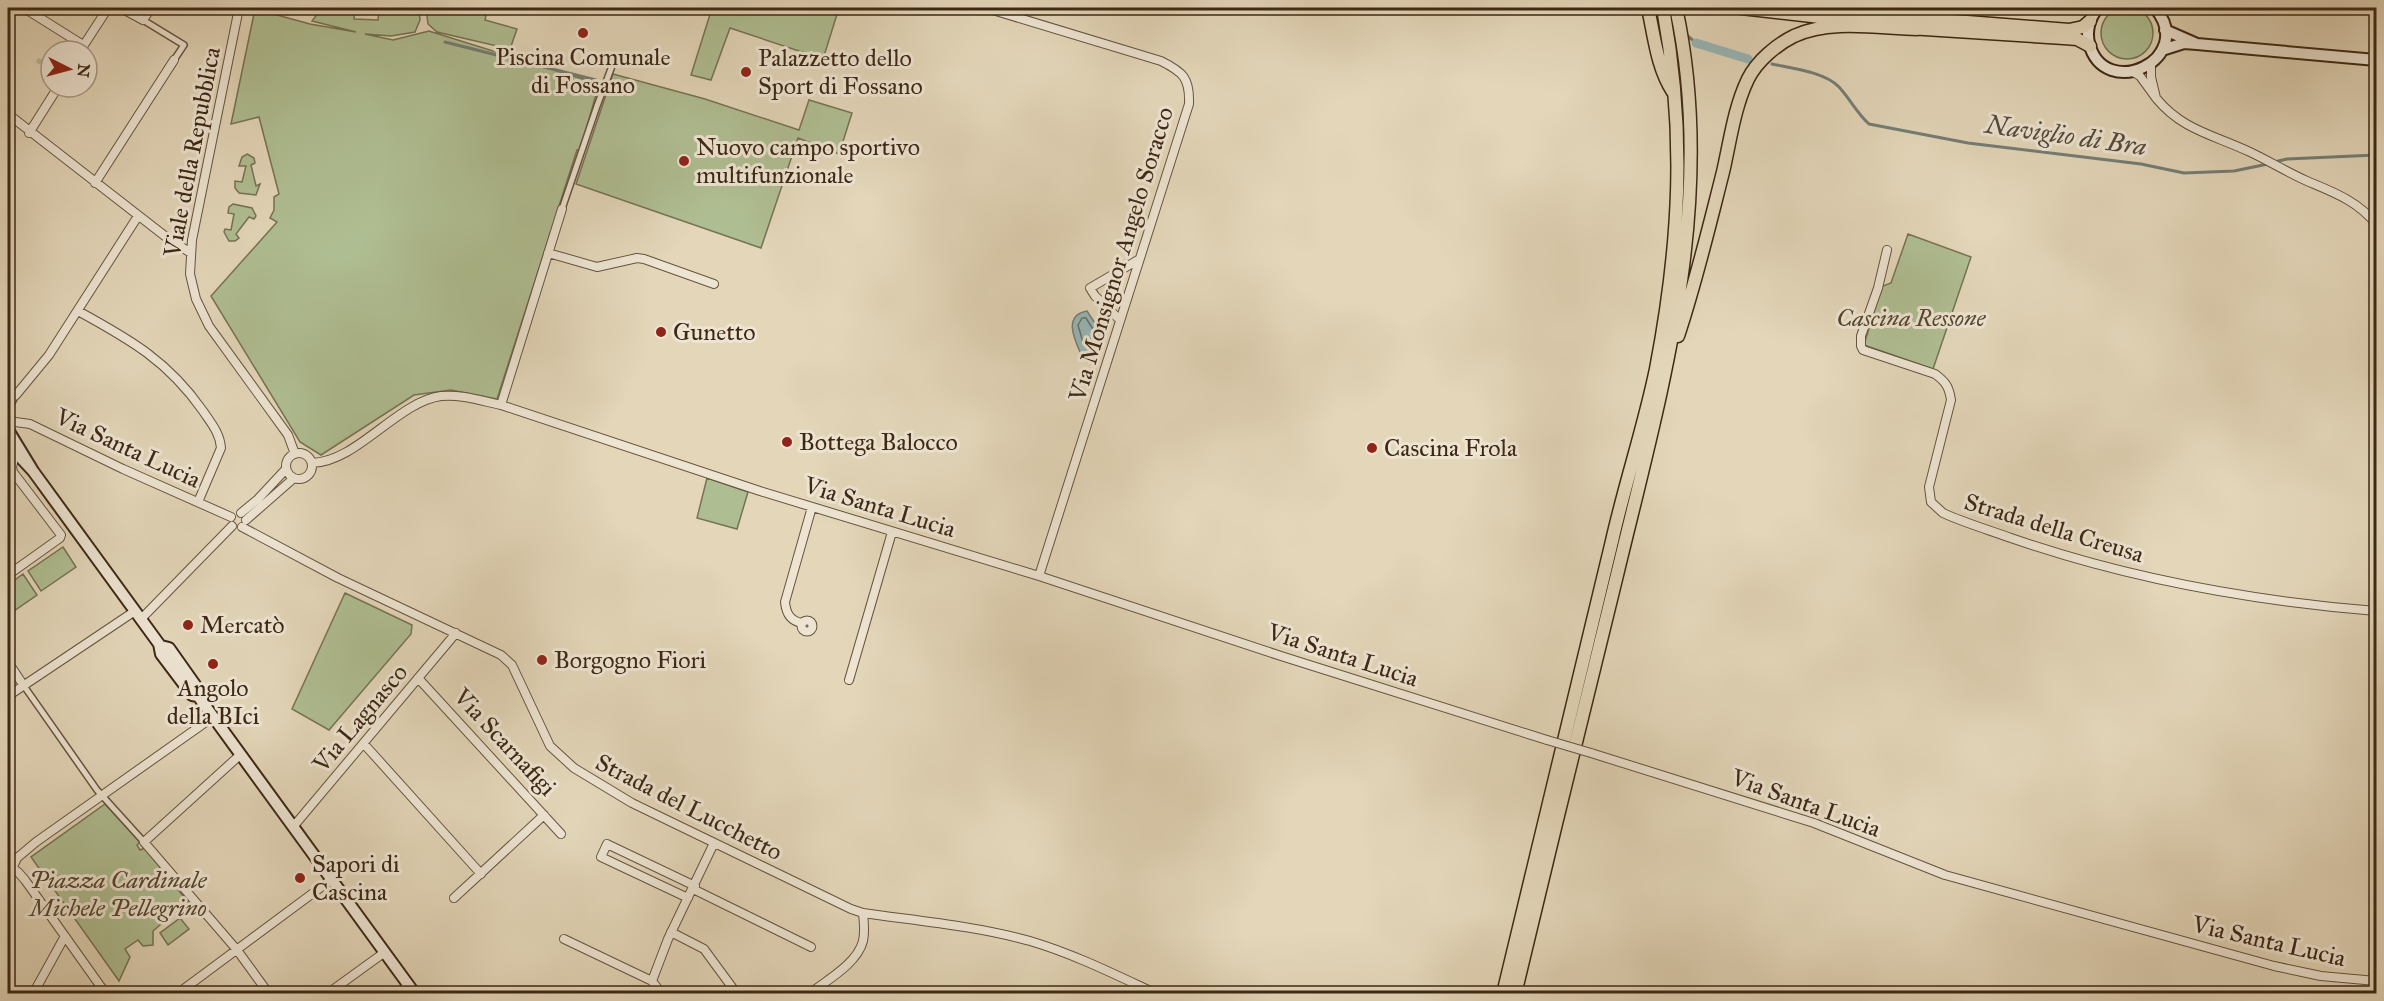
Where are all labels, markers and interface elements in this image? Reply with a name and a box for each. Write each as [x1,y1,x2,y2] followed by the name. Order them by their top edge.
[576,26,590,40] marker: Piscina Comunale di Fossano
[39,39,99,99] north arrow
[496,42,670,100] place label: Piscina Comunale di Fossano
[758,43,923,101] place label: Palazzetto dello Sport di Fossano
[157,44,227,261] street label: Viale della Repubblica
[73,63,94,79] text: N
[739,65,753,79] marker: Palazzetto dello Sport di Fossano
[1062,103,1180,406] street label: Via Monsignor Angelo Soracco
[1981,108,2149,162] water label: Naviglio di Bra
[696,132,920,190] place label: Nuovo campo sportivo multifunzionale
[677,154,691,168] marker: Nuovo campo sportivo multifunzionale
[1837,303,1987,333] park label: Cascina Ressone
[673,317,756,347] place label: Gunetto
[654,325,668,339] marker: Gunetto
[50,401,206,495] street label: Via Santa Lucia
[799,427,958,457] place label: Bottega Balocco
[1384,433,1518,463] place label: Cascina Frola
[780,435,794,449] marker: Bottega Balocco
[1365,441,1379,455] marker: Cascina Frola
[800,469,960,544] street label: Via Santa Lucia
[1961,486,2148,570] street label: Strada della Creusa
[200,610,284,640] place label: Mercatò
[1263,616,1423,694] street label: Via Santa Lucia
[181,618,195,632] marker: Mercatò
[554,645,707,675] place label: Borgogno Fiori
[535,653,549,667] marker: Borgogno Fiori
[206,657,220,671] marker: Angolo della BIci
[305,658,414,779] street label: Via Lagnasco
[167,673,260,731] place label: Angolo della BIci
[447,681,563,802] street label: Via Scarnafigi
[591,747,787,867] street label: Strada del Lucchetto
[1726,762,1886,844] street label: Via Santa Lucia
[312,849,400,907] place label: Sapori di Cascina
[27,865,208,923] park label: Piazza Cardinale Michele Pellegrino
[293,871,307,885] marker: Sapori di Cascina
[2188,909,2349,973] street label: Via Santa Lucia

